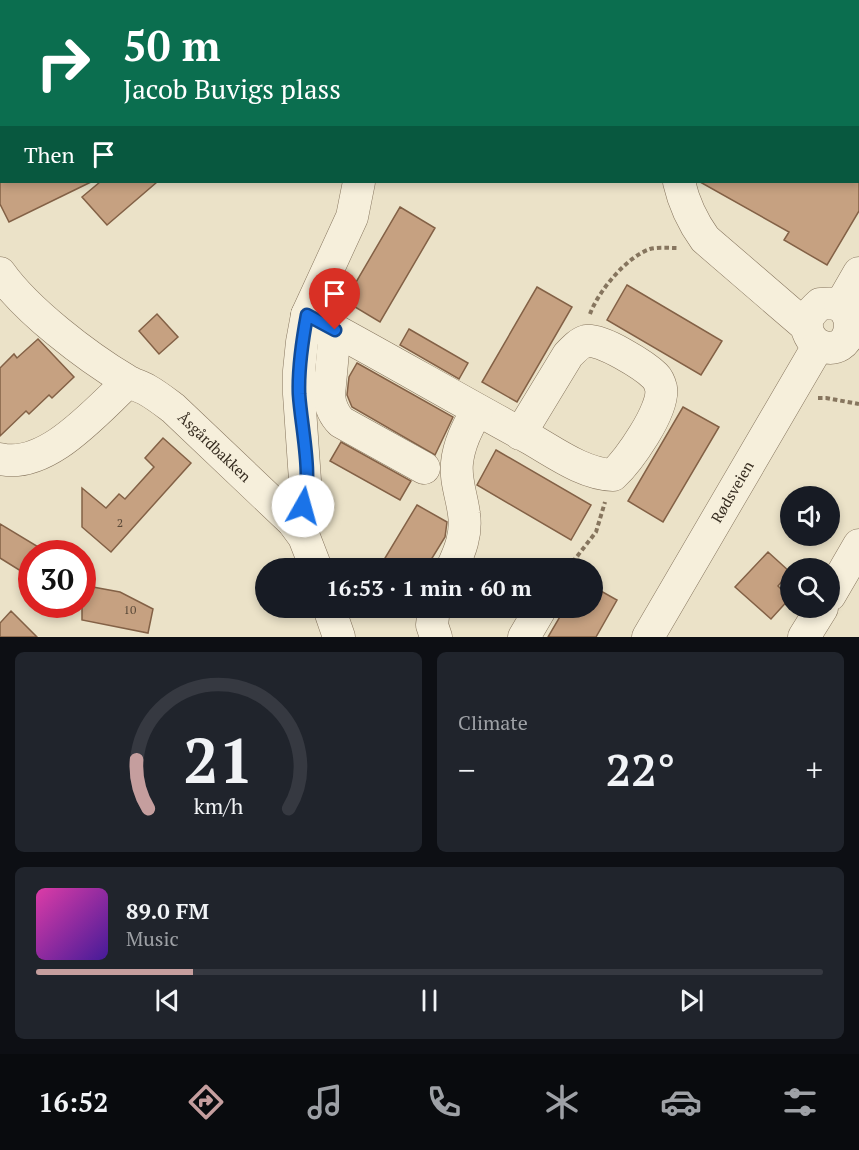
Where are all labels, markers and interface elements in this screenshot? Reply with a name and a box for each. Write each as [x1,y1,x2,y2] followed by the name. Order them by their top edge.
[123,17,221,73] text: 50 m
[24,24,102,102] icon: right
[123,71,341,107] text: Jacob Buvigs plass
[87,138,120,171] icon: arrive
[24,140,75,169] text: Then
[309,268,360,330] pin
[318,277,351,310] icon: arrive
[174,407,256,486] street label: Åsgårdbakken
[706,457,758,526] street label: Rødsveien
[271,474,335,538] position arrow
[780,486,840,618] map controls
[780,486,840,546] button: sound
[117,515,123,530] house number: 2
[18,540,96,618] speed limit sign: 30
[780,558,840,618] button: search
[326,573,532,602] text: 16:53 · 1 min · 60 m
[124,602,136,617] house number: 10
[458,709,528,736] text: Climate
[183,718,254,801] text: 21
[606,739,675,799] text: 22°
[458,748,476,791] text: −
[805,748,823,791] text: +
[194,792,244,820] text: km/h
[126,896,209,925] text: 89.0 FM
[126,925,179,952] text: Music
[151,984,184,1017] icon: previous
[413,984,446,1017] icon: pause
[675,984,708,1017] icon: next
[185,1081,227,1123] icon: directions
[304,1081,346,1123] icon: music
[423,1081,465,1123] icon: phone
[541,1081,583,1123] icon: climate
[660,1081,702,1123] icon: car
[779,1081,821,1123] icon: filters
[38,1084,109,1120] text: 16:52

